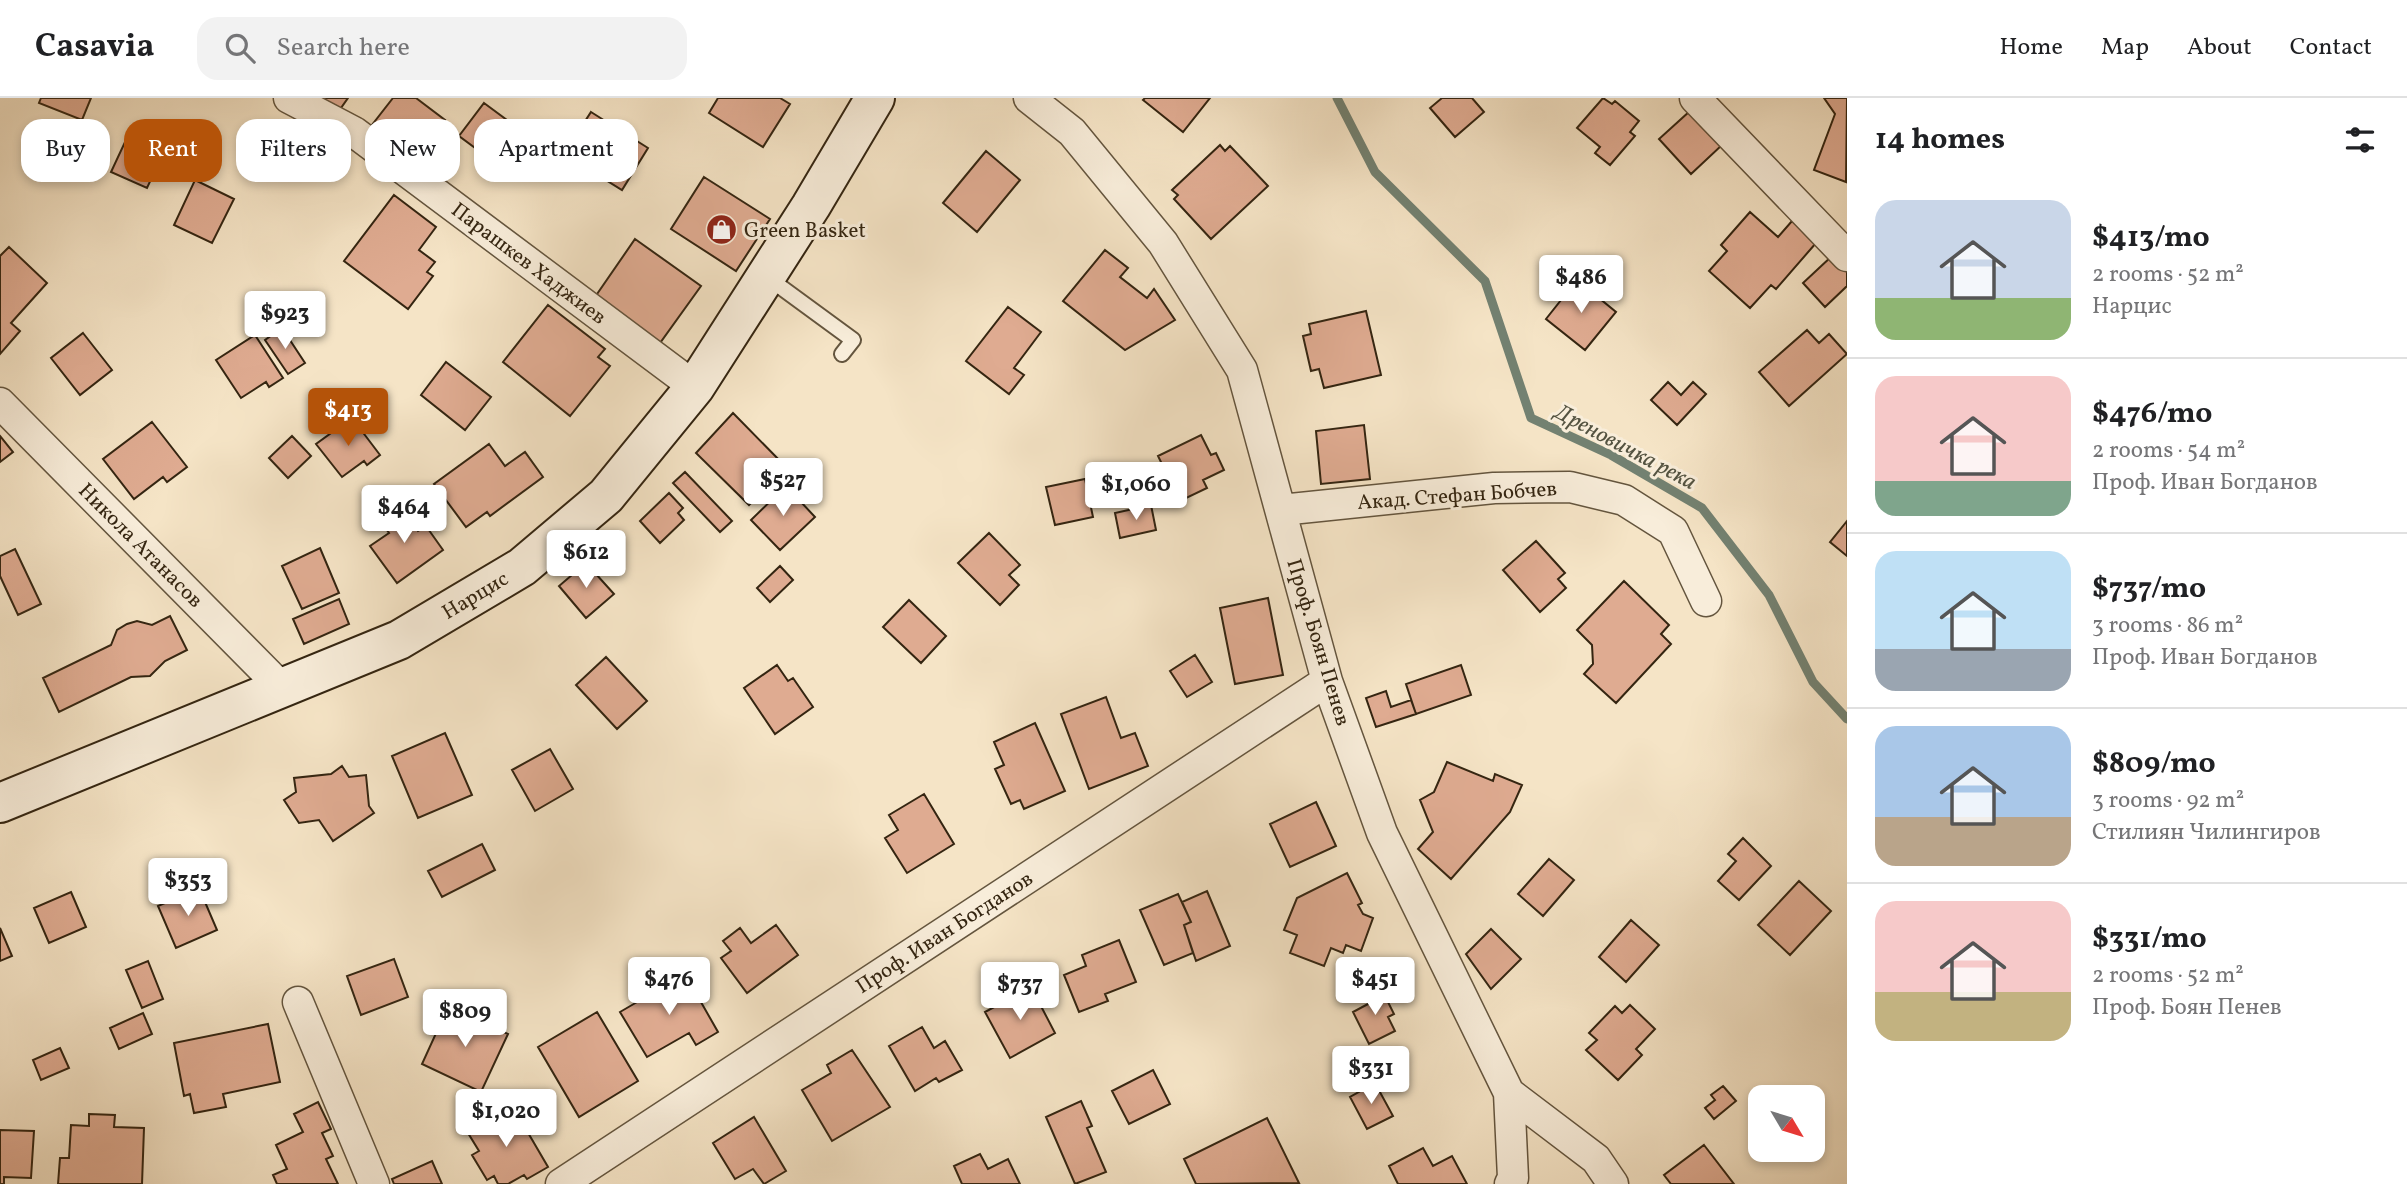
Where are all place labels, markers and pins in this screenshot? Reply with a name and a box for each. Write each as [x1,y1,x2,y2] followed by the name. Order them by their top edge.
[704,213,738,247] shop icon: Green Basket
[744,217,866,246] place label: Green Basket
[1540,256,1622,315] pin: $486
[244,292,326,351] pin: $923
[307,388,389,448] pin: $413
[742,458,824,518] pin: $527
[1079,462,1193,522] pin: $1,060
[363,486,445,545] pin: $464
[545,531,627,590] pin: $612
[147,858,229,918] pin: $353
[628,958,710,1017] pin: $476
[1334,958,1416,1017] pin: $451
[979,962,1061,1022] pin: $737
[424,990,506,1049] pin: $809
[1330,1046,1412,1106] pin: $331
[449,1090,563,1149] pin: $1,020

